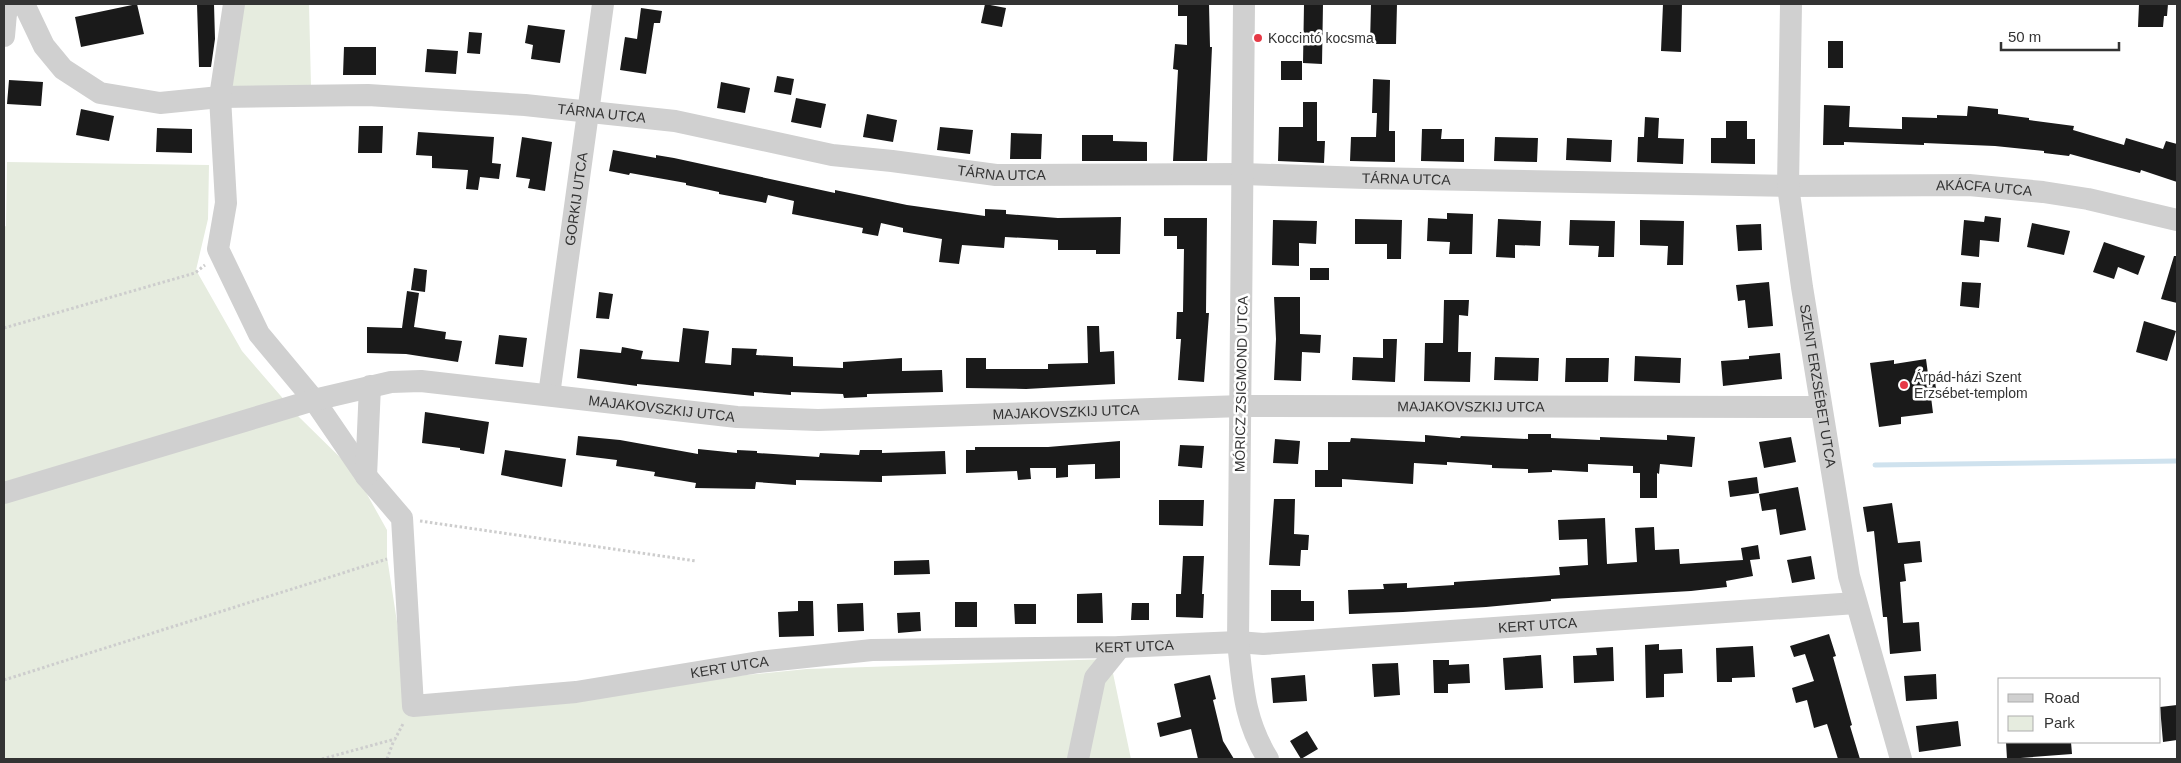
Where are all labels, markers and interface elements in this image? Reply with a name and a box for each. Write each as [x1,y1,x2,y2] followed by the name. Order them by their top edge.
[2001,20,2118,52] scale bar
[2008,28,2041,45] text: 50 m
[1268,30,1374,46] place label: Koccintó kocsma
[1252,32,1264,44] marker: Koccintó kocsma
[557,101,647,126] street label: TÁRNA UTCA
[562,150,591,247] street label: GORKIJ UTCA
[956,162,1046,183] street label: TÁRNA UTCA
[1362,170,1451,188] street label: TÁRNA UTCA
[1936,177,2034,199] street label: AKÁCFA UTCA
[1231,295,1251,472] street label: MÓRICZ ZSIGMOND UTCA
[1797,303,1839,469] street label: SZENT ERZSÉBET UTCA
[1914,369,2028,401] place label: Árpád-házi Szent Erzsébet-templom
[1898,379,1910,391] marker: Árpád-házi Szent Erzsébet-templom
[588,392,736,425] street label: MAJAKOVSZKIJ UTCA
[1397,398,1545,415] street label: MAJAKOVSZKIJ UTCA
[992,401,1140,422] street label: MAJAKOVSZKIJ UTCA
[1498,614,1578,636] street label: KERT UTCA
[1095,637,1175,655] street label: KERT UTCA
[689,653,770,681] street label: KERT UTCA
[1998,678,2161,743] legend
[2044,689,2080,706] text: Road
[2044,714,2075,731] text: Park

